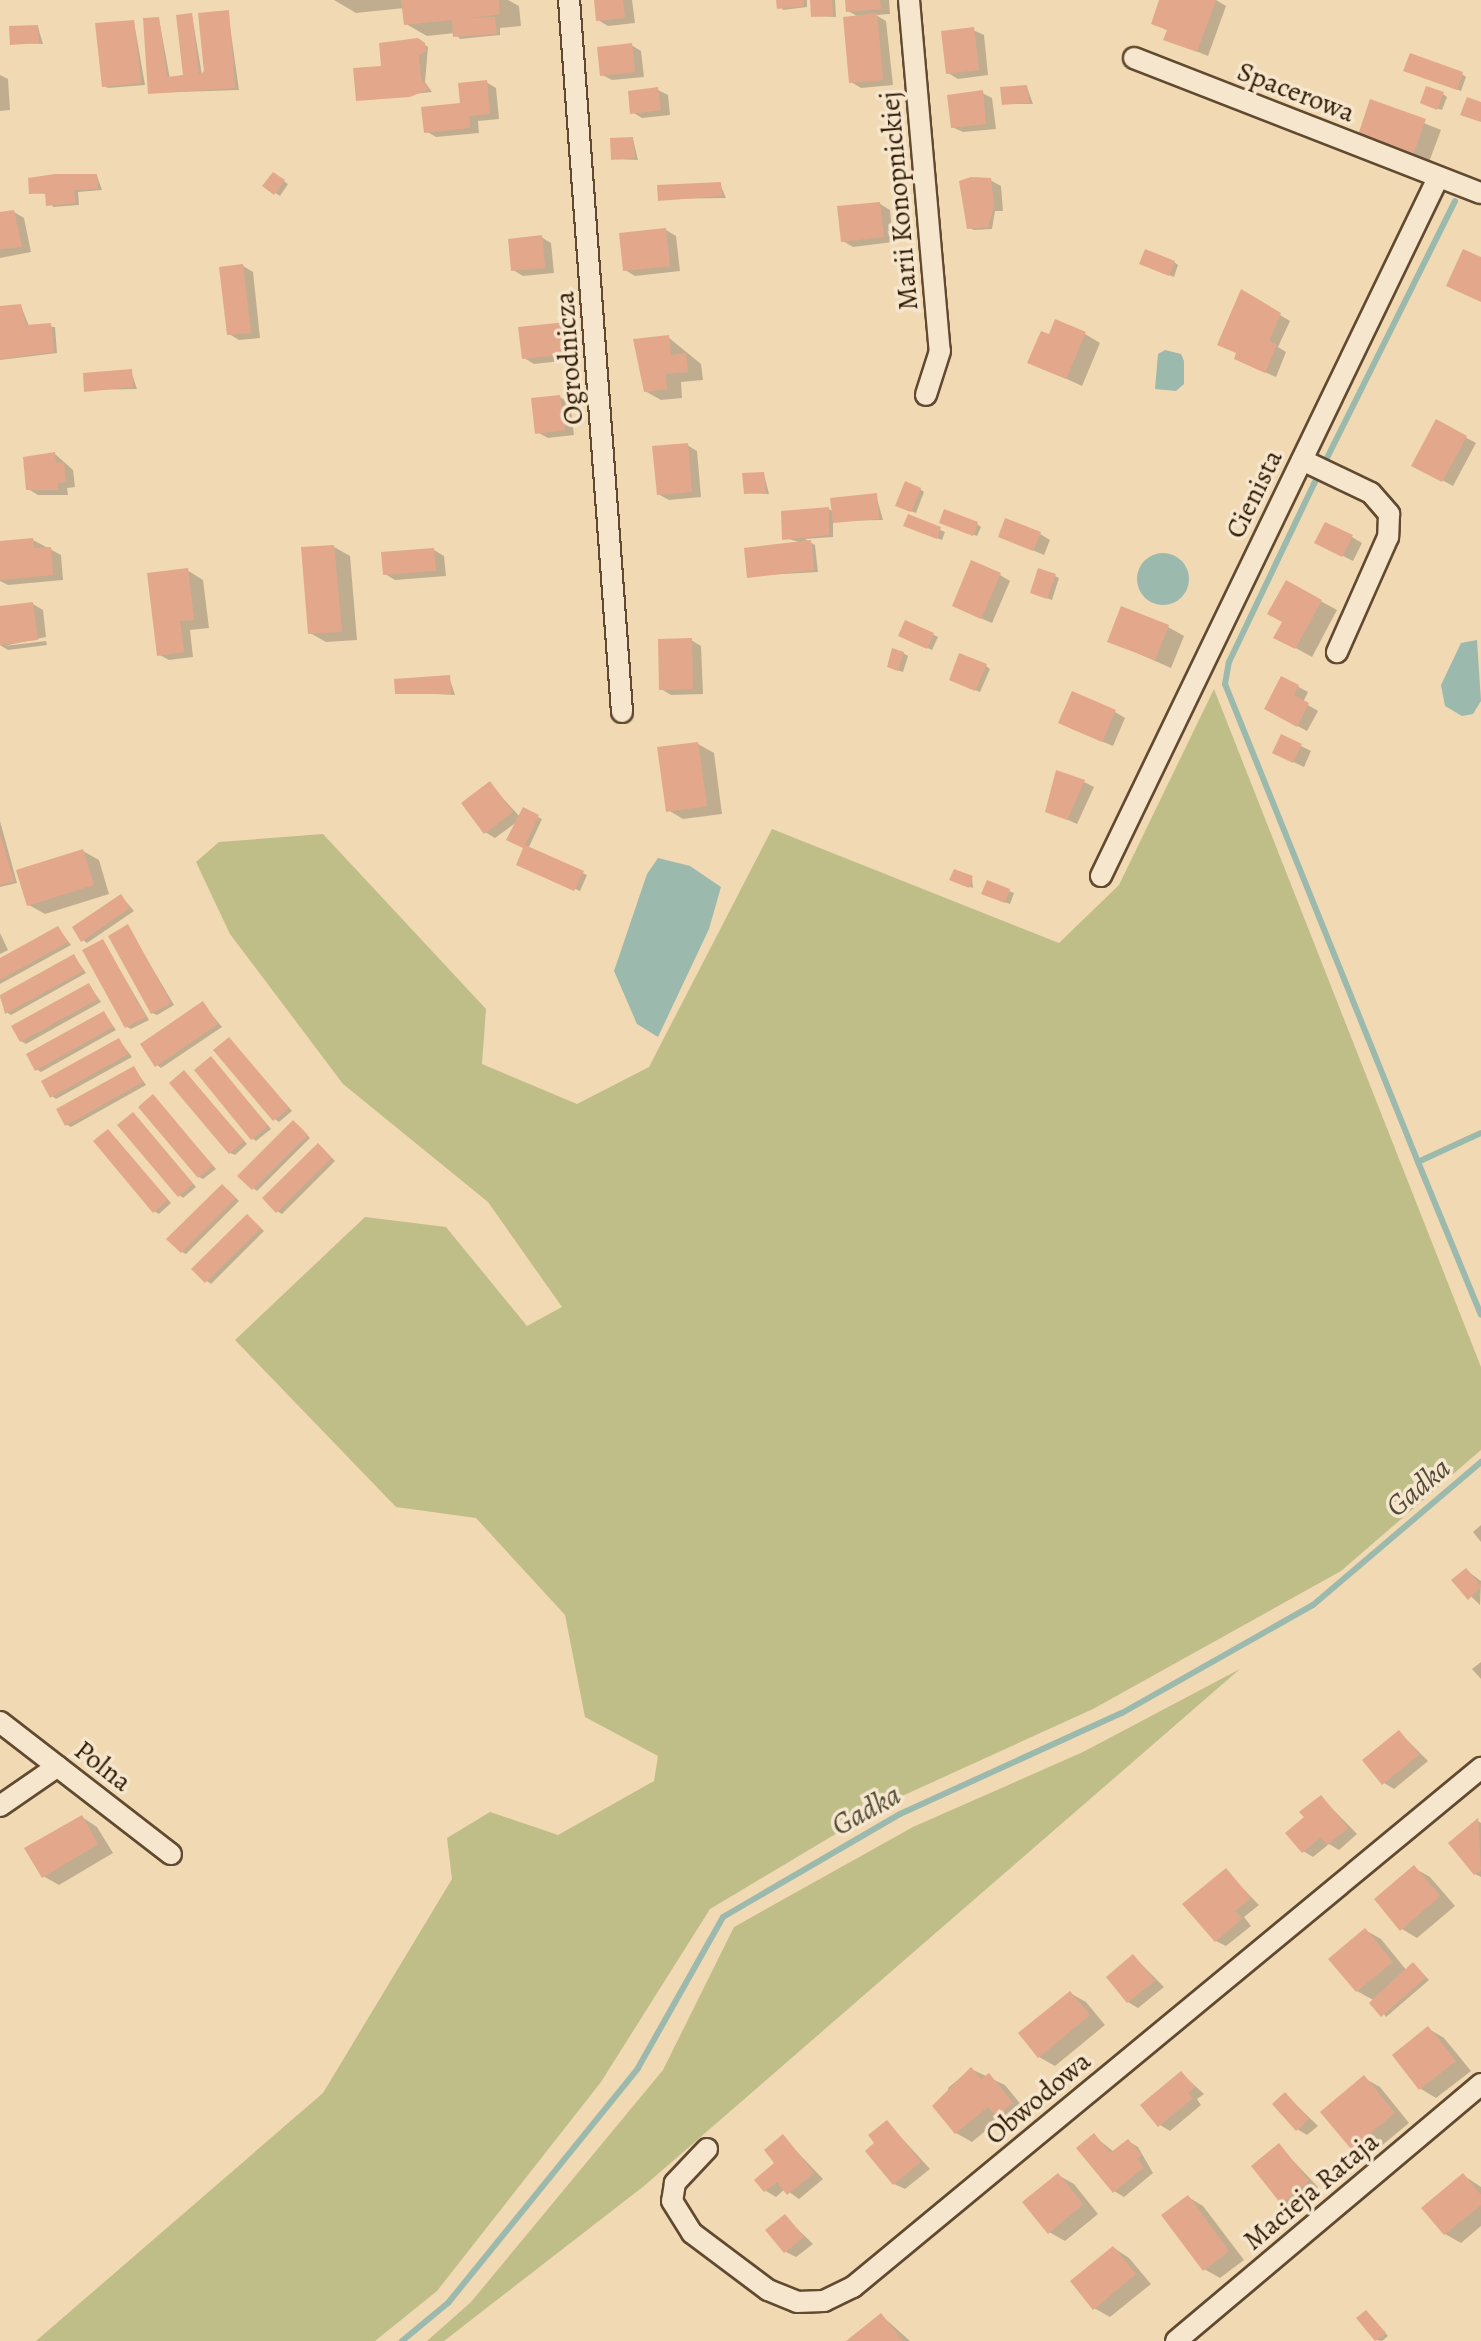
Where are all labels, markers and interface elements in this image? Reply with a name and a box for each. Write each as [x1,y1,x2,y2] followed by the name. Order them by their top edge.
[1233,54,1359,130] street label: Spacerowa
[873,90,925,312] street label: Marii Konopnickiej
[548,290,590,426] street label: Ogrodnicza
[1218,444,1290,544] street label: Cienista
[1378,1450,1458,1524] water label: Gadka
[68,1733,138,1799] street label: Polna
[825,1777,907,1843] water label: Gadka
[978,2044,1098,2152] street label: Obwodowa
[1236,2125,1386,2257] street label: Macieja Rataja

